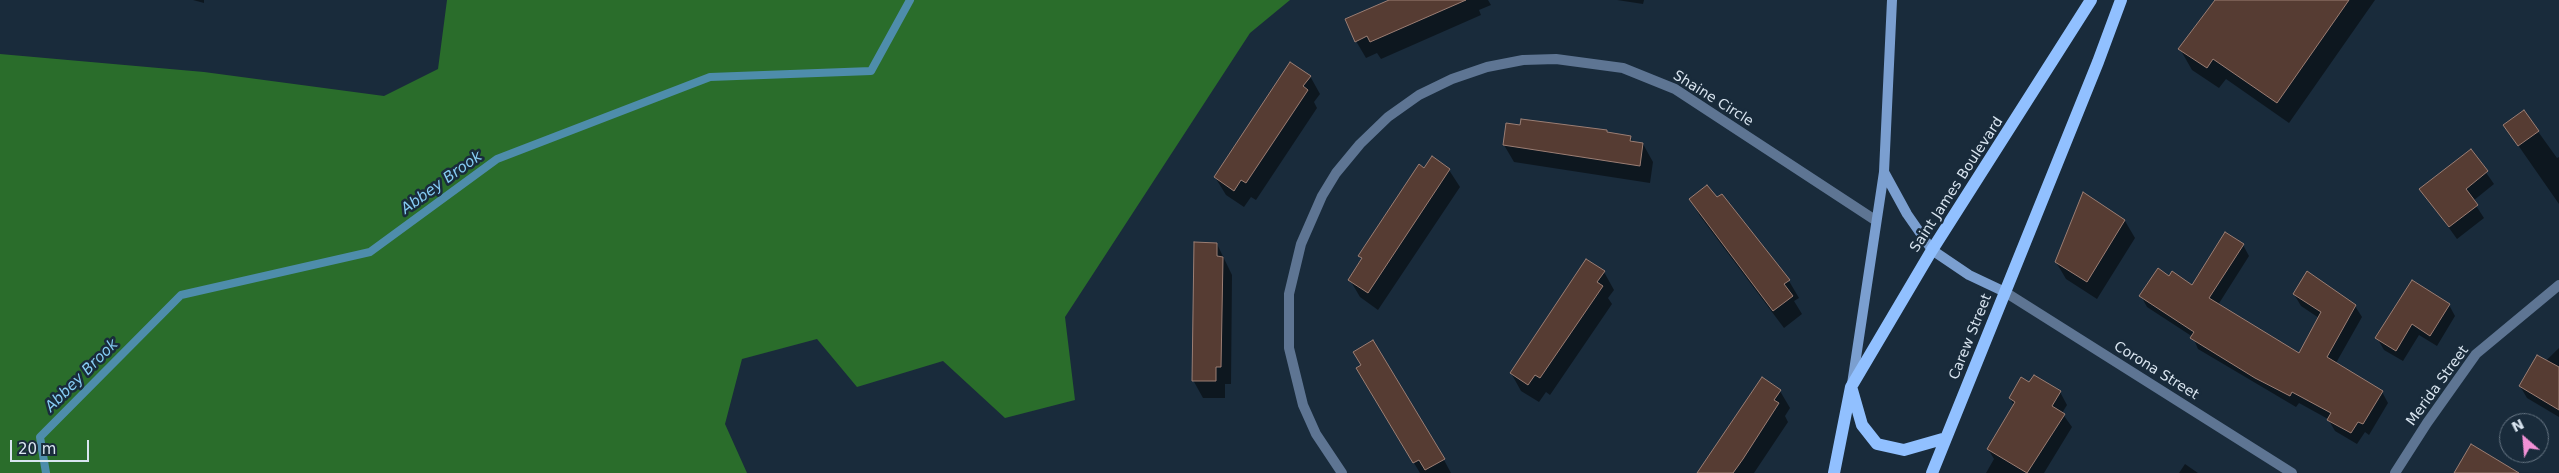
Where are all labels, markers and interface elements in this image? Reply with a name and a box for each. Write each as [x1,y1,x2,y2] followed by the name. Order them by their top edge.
[1670,68,1756,130] street label: Shaine Circle
[1907,114,2007,256] street label: Saint James Boulevard
[398,148,486,218] water label: Abbey Brook
[1946,292,1996,382] street label: Carew Street
[42,336,122,416] water label: Abbey Brook
[2111,338,2201,404] street label: Corona Street
[2403,343,2473,429] street label: Merida Street
[2499,413,2549,463] north arrow
[2509,416,2526,435] text: N
[12,430,91,462] scale bar
[18,440,56,458] text: 20 m

